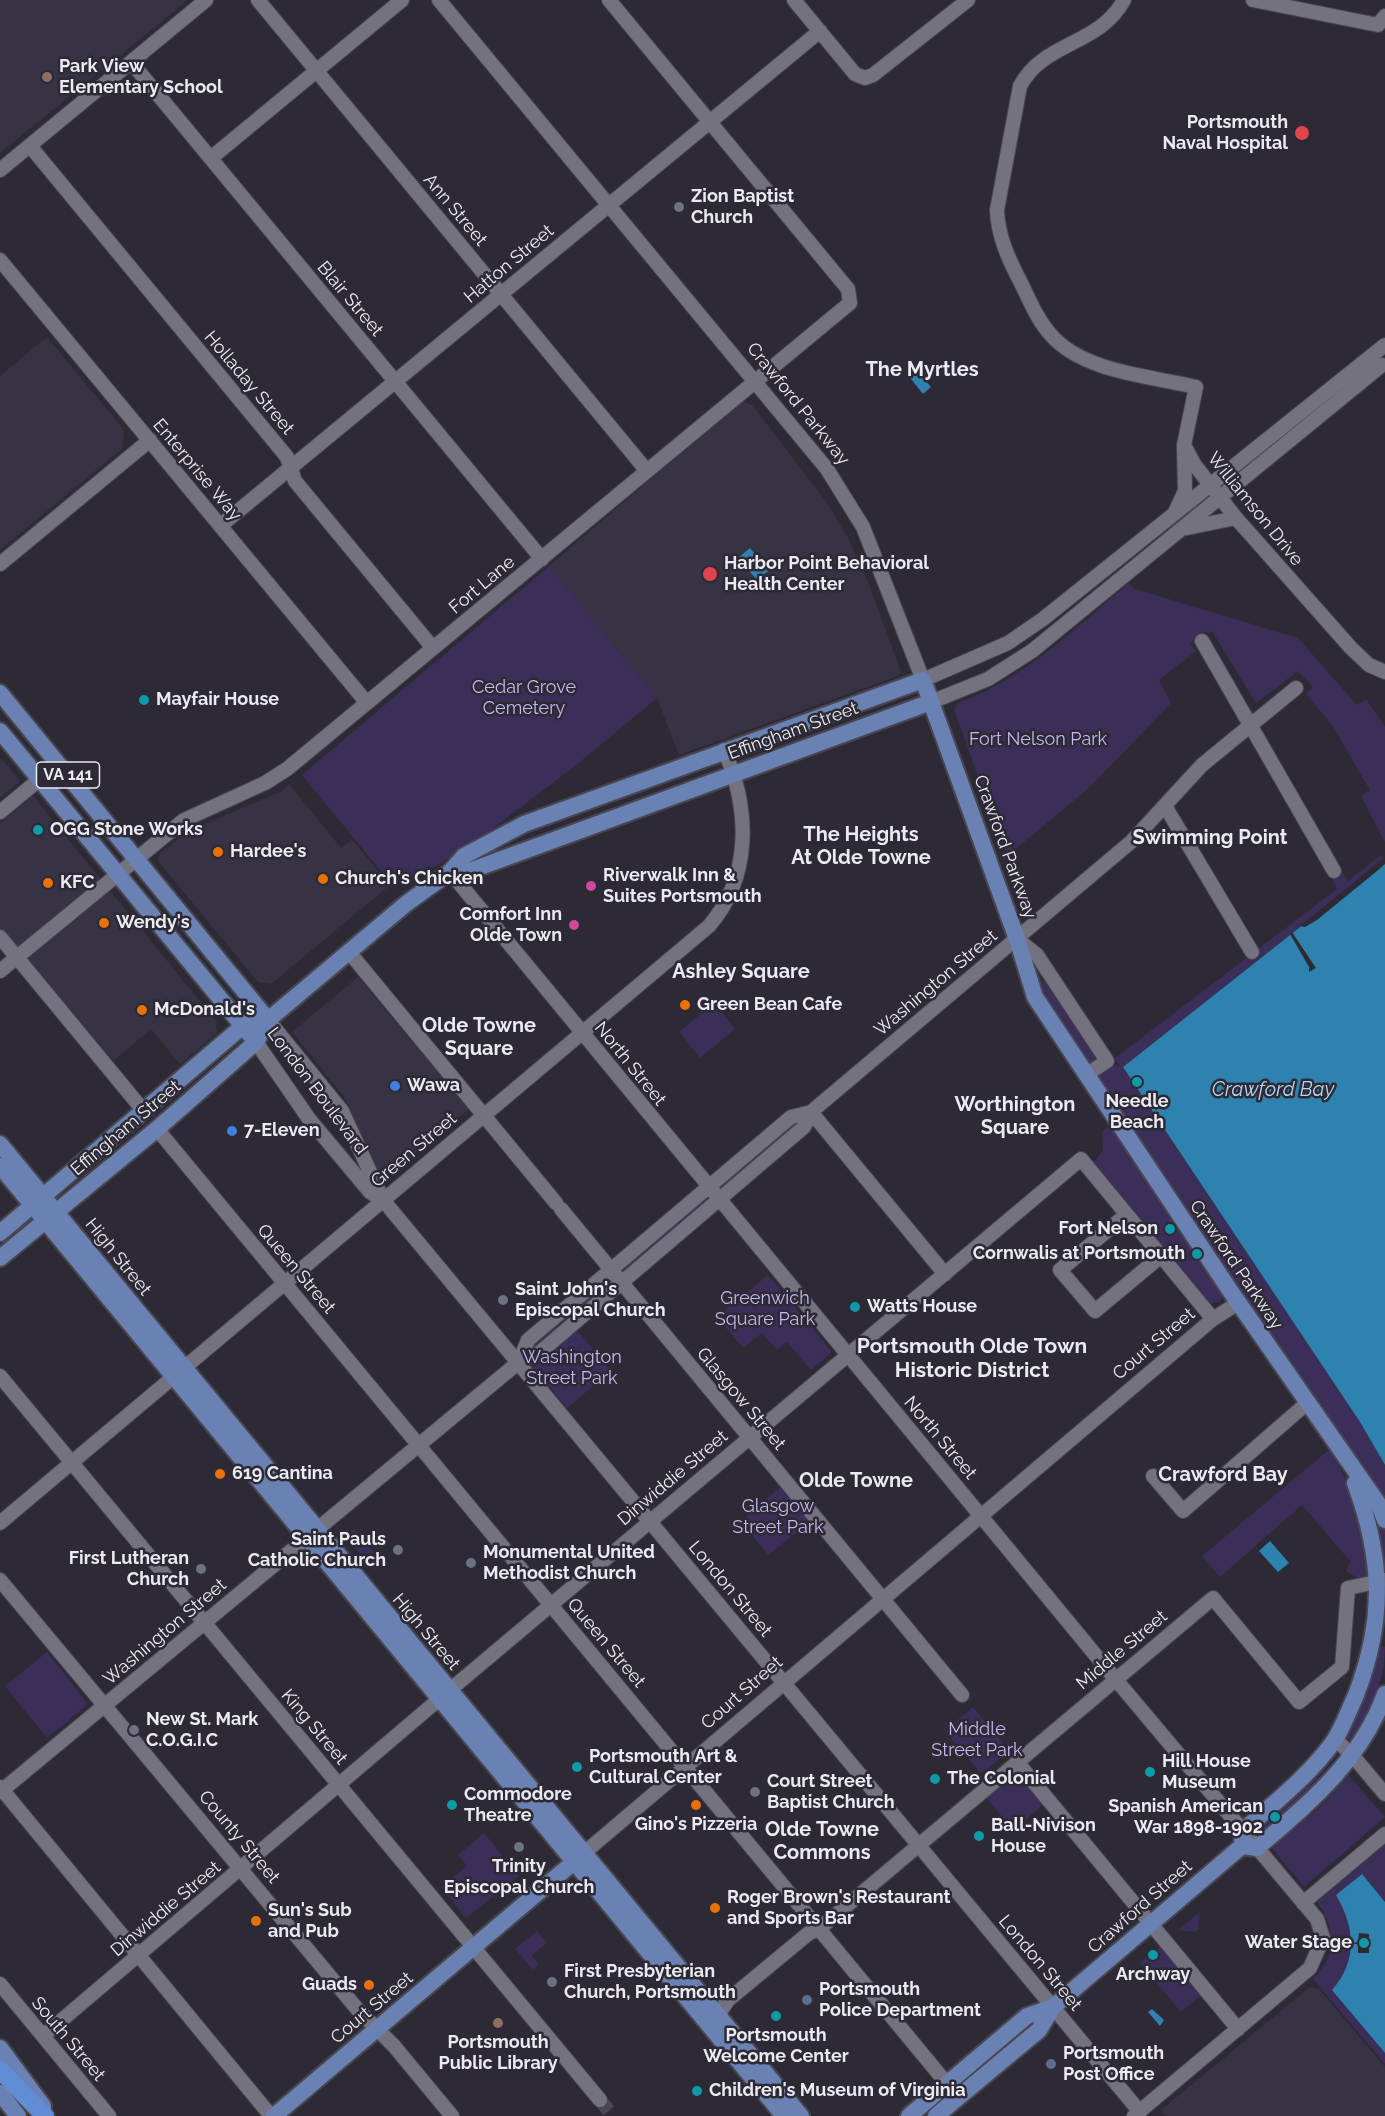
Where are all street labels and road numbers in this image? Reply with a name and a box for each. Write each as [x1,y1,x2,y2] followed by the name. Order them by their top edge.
[419,169,491,251] street label: Ann Street
[460,220,558,308] street label: Hatton Street
[312,257,388,341] street label: Blair Street
[199,327,299,439] street label: Holladay Street
[742,338,854,470] street label: Crawford Parkway
[148,415,246,525] street label: Enterprise Way
[1202,448,1308,570] street label: Williamson Drive
[445,551,519,619] street label: Fort Lane
[725,697,861,765] street label: Effingham Street
[36,762,100,788] road number: VA 141
[969,772,1041,922] street label: Crawford Parkway
[870,925,1002,1041] street label: Washington Street
[590,1018,670,1110] street label: North Street
[262,1023,372,1159] street label: London Boulevard
[67,1076,185,1180] street label: Effingham Street
[367,1108,461,1192] street label: Green Street
[1185,1196,1287,1334] street label: Crawford Parkway
[80,1214,156,1300] street label: High Street
[252,1220,340,1318] street label: Queen Street
[1109,1303,1199,1385] street label: Court Street
[692,1343,790,1455] street label: Glasgow Street
[899,1392,981,1484] street label: North Street
[614,1426,732,1530] street label: Dinwiddie Street
[684,1537,776,1641] street label: London Street
[99,1574,231,1690] street label: Washington Street
[388,1589,464,1675] street label: High Street
[562,1594,650,1692] street label: Queen Street
[1072,1606,1172,1694] street label: Middle Street
[697,1652,787,1734] street label: Court Street
[276,1685,352,1769] street label: King Street
[194,1786,284,1888] street label: County Street
[1084,1856,1196,1958] street label: Crawford Street
[107,1857,225,1961] street label: Dinwiddie Street
[994,1911,1086,2015] street label: London Street
[327,1967,417,2049] street label: Court Street
[27,1992,109,2086] street label: South Street

